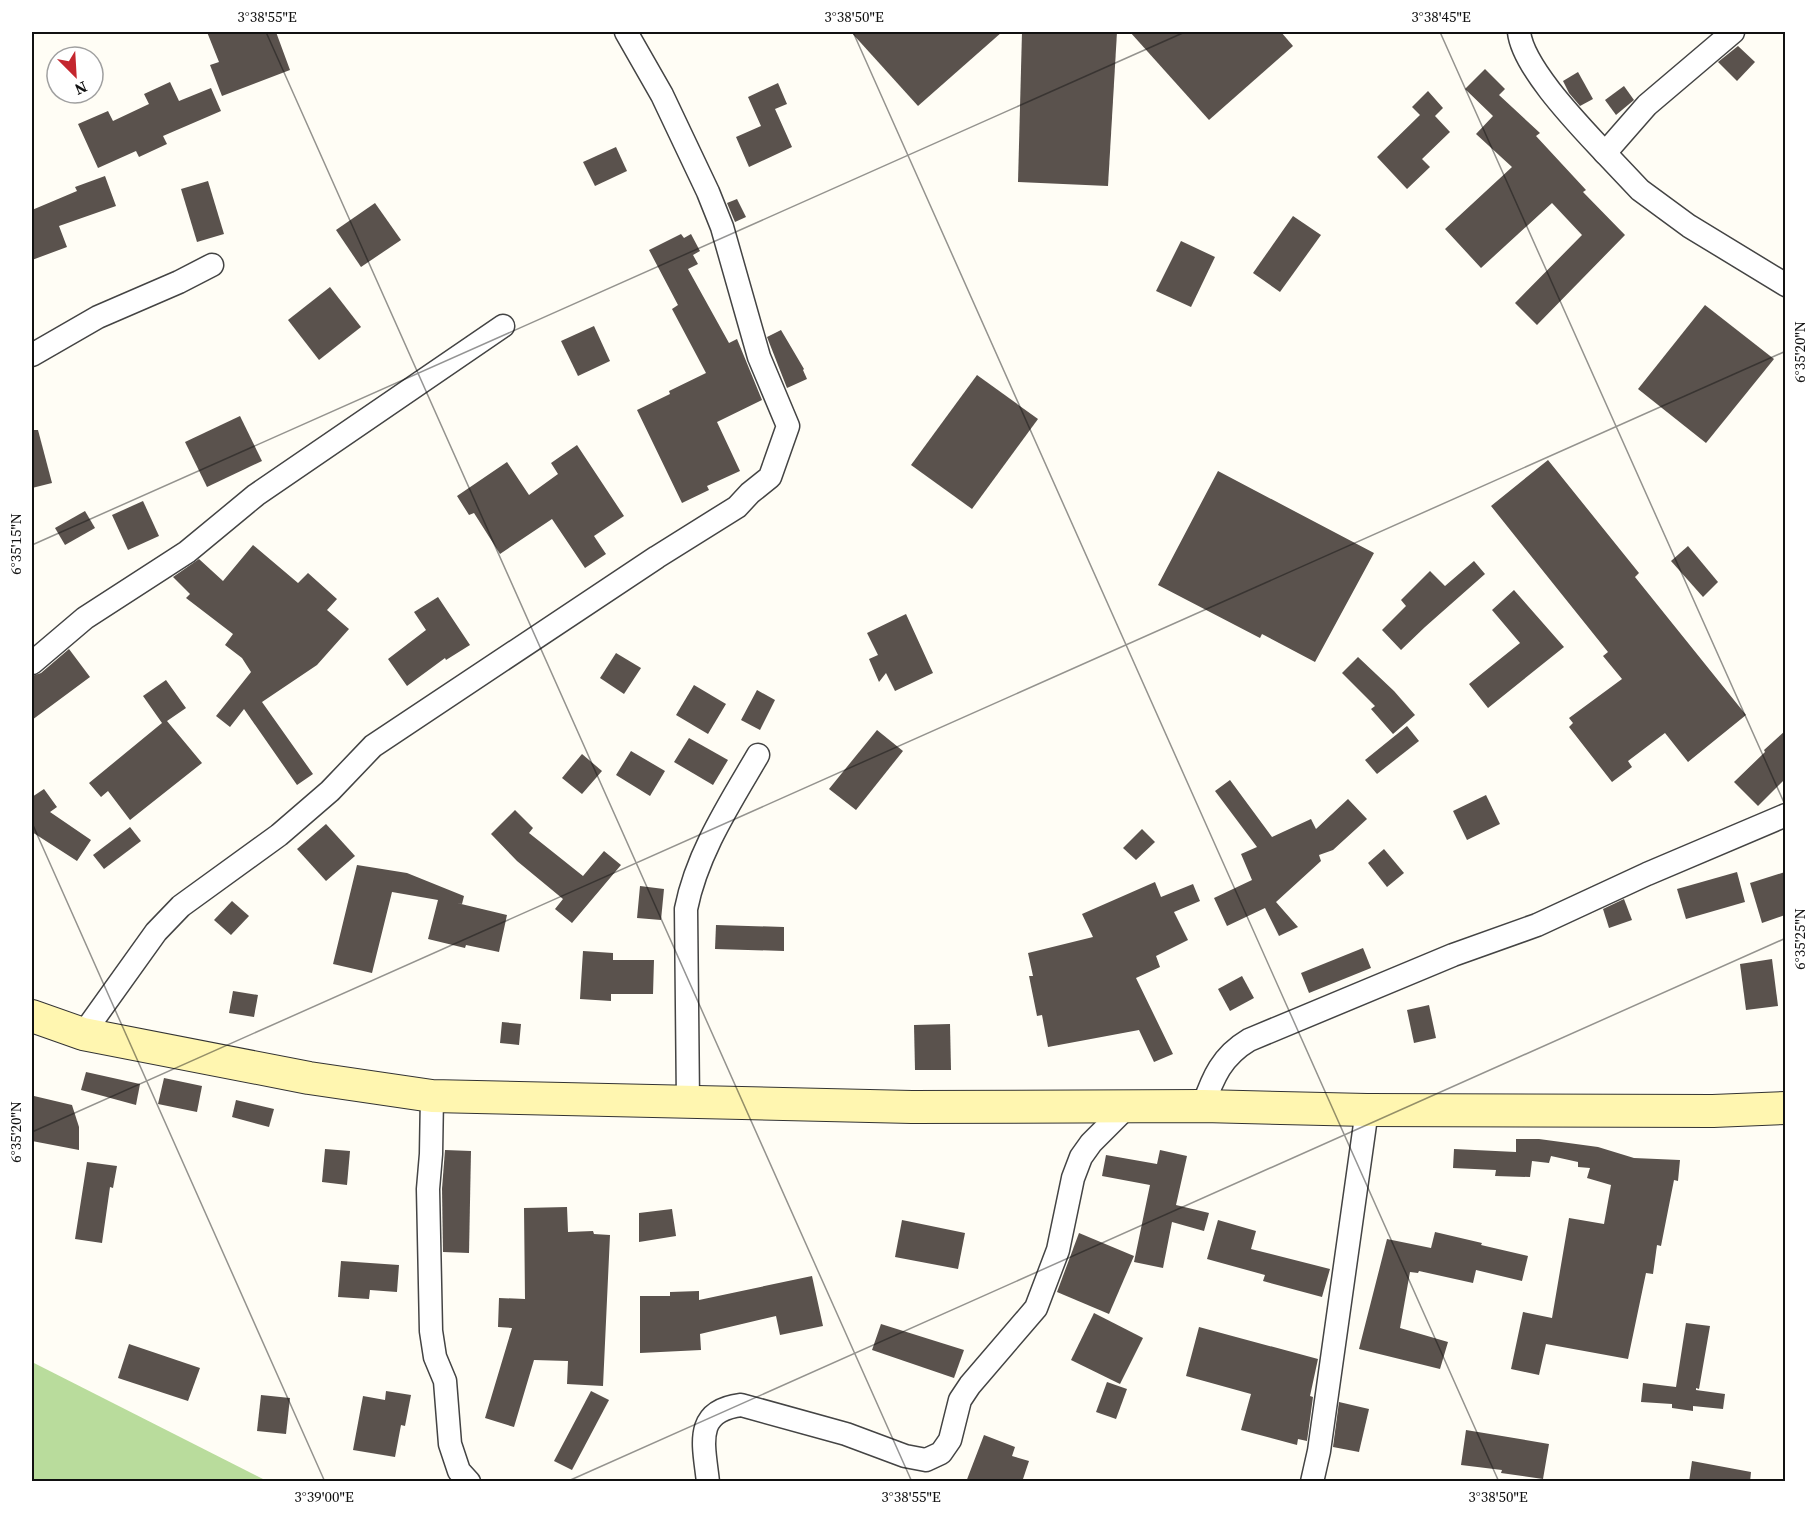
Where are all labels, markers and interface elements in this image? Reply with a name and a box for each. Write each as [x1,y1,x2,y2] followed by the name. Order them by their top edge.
[237,6,297,27] text: 3°38'55"E
[824,6,884,27] text: 3°38'50"E
[1411,6,1471,27] text: 3°38'45"E
[45,45,105,105] north arrow
[71,76,91,101] text: N
[1789,321,1810,383] text: 6°35'20"N
[5,513,26,575] text: 6°35'15"N
[1789,908,1810,970] text: 6°35'25"N
[5,1101,26,1163] text: 6°35'20"N
[294,1486,354,1507] text: 3°39'00"E
[881,1486,941,1507] text: 3°38'55"E
[1468,1486,1528,1507] text: 3°38'50"E

